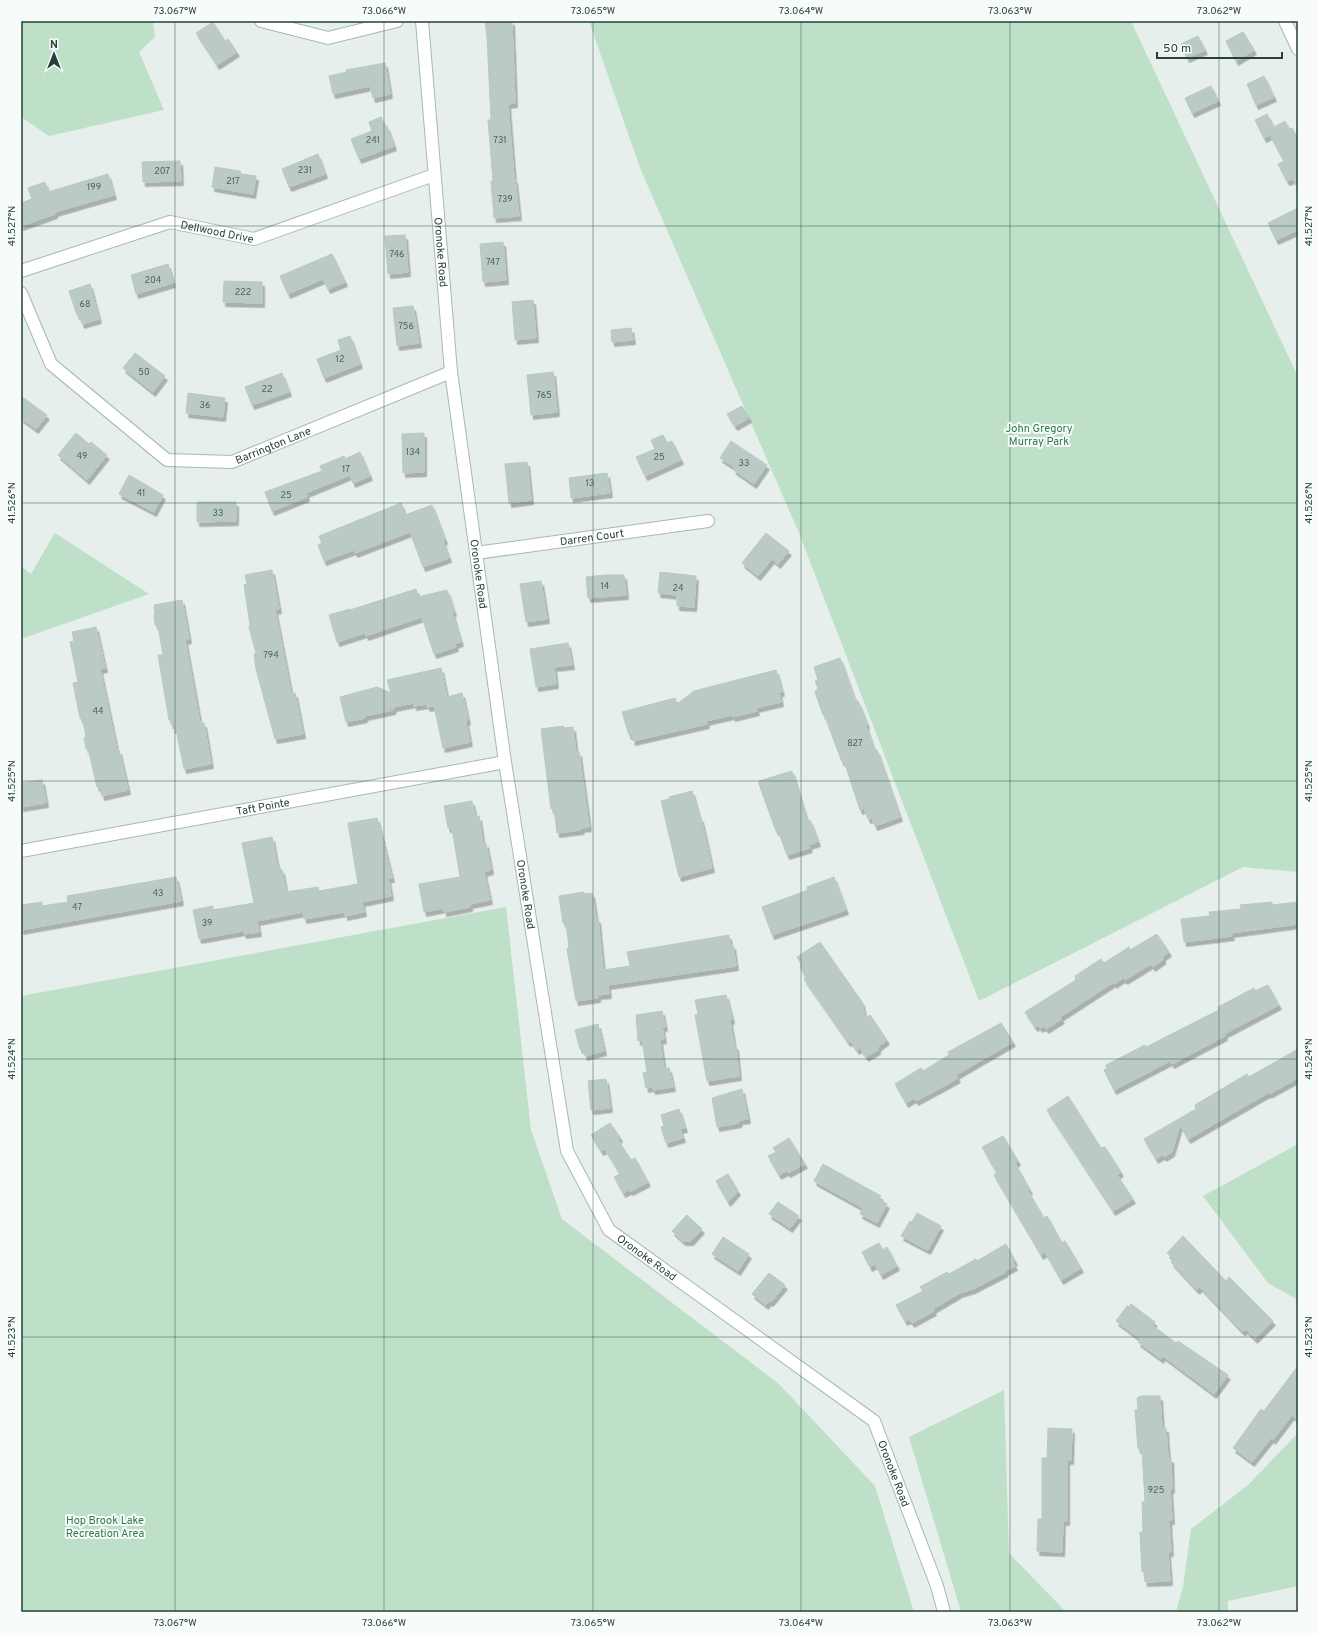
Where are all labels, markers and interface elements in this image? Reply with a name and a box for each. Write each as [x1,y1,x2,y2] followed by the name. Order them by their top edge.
[153,5,197,18] text: 73.067°W
[362,5,406,18] text: 73.066°W
[571,5,615,18] text: 73.065°W
[779,5,823,18] text: 73.064°W
[988,5,1032,18] text: 73.063°W
[1197,5,1241,18] text: 73.062°W
[34,34,74,74] north arrow
[1157,34,1282,60] scale bar
[50,38,58,52] text: N
[1163,41,1191,57] text: 50 m
[366,135,380,146] house number: 241
[493,135,507,146] house number: 731
[298,165,312,176] house number: 231
[154,166,170,177] house number: 207
[226,176,240,187] house number: 217
[87,182,101,193] house number: 199
[497,194,513,205] house number: 739
[6,206,19,246] text: 41.527°N
[1303,206,1316,246] text: 41.527°N
[430,217,450,288] street label: Oronoke Road
[179,218,255,247] street label: Dellwood Drive
[390,249,404,260] house number: 746
[486,257,500,268] house number: 747
[145,275,162,286] house number: 204
[235,287,251,298] house number: 222
[80,299,90,310] house number: 68
[398,321,414,332] house number: 756
[336,354,344,365] house number: 12
[138,367,150,378] house number: 50
[261,384,273,395] house number: 22
[536,390,552,401] house number: 765
[200,400,210,411] house number: 36
[1005,422,1073,449] park label: John Gregory Murray Park
[234,424,313,468] street label: Barrington Lane
[406,447,421,458] house number: 134
[77,451,87,462] house number: 49
[653,452,665,463] house number: 25
[739,458,749,469] house number: 33
[342,464,350,475] house number: 17
[586,478,594,489] house number: 13
[6,482,19,524] text: 41.526°N
[1303,482,1316,524] text: 41.526°N
[137,488,145,499] house number: 41
[280,490,292,501] house number: 25
[213,508,223,519] house number: 33
[559,527,625,549] street label: Darren Court
[466,538,490,610] street label: Oronoke Road
[601,581,610,592] house number: 14
[672,583,684,594] house number: 24
[263,650,279,661] house number: 794
[92,706,104,717] house number: 44
[847,738,863,749] house number: 827
[6,760,19,802] text: 41.525°N
[1303,760,1316,802] text: 41.525°N
[235,796,291,819] street label: Taft Pointe
[513,859,538,930] street label: Oronoke Road
[152,888,164,899] house number: 43
[72,902,82,913] house number: 47
[202,918,212,929] house number: 39
[6,1038,19,1080] text: 41.524°N
[1303,1038,1316,1080] text: 41.524°N
[614,1232,679,1284] street label: Oronoke Road
[6,1316,19,1358] text: 41.523°N
[1303,1316,1316,1358] text: 41.523°N
[874,1438,912,1509] street label: Oronoke Road
[1148,1485,1164,1496] house number: 925
[66,1514,144,1541] park label: Hop Brook Lake Recreation Area
[153,1617,197,1630] text: 73.067°W
[362,1617,406,1630] text: 73.066°W
[571,1617,615,1630] text: 73.065°W
[779,1617,823,1630] text: 73.064°W
[988,1617,1032,1630] text: 73.063°W
[1197,1617,1241,1630] text: 73.062°W

